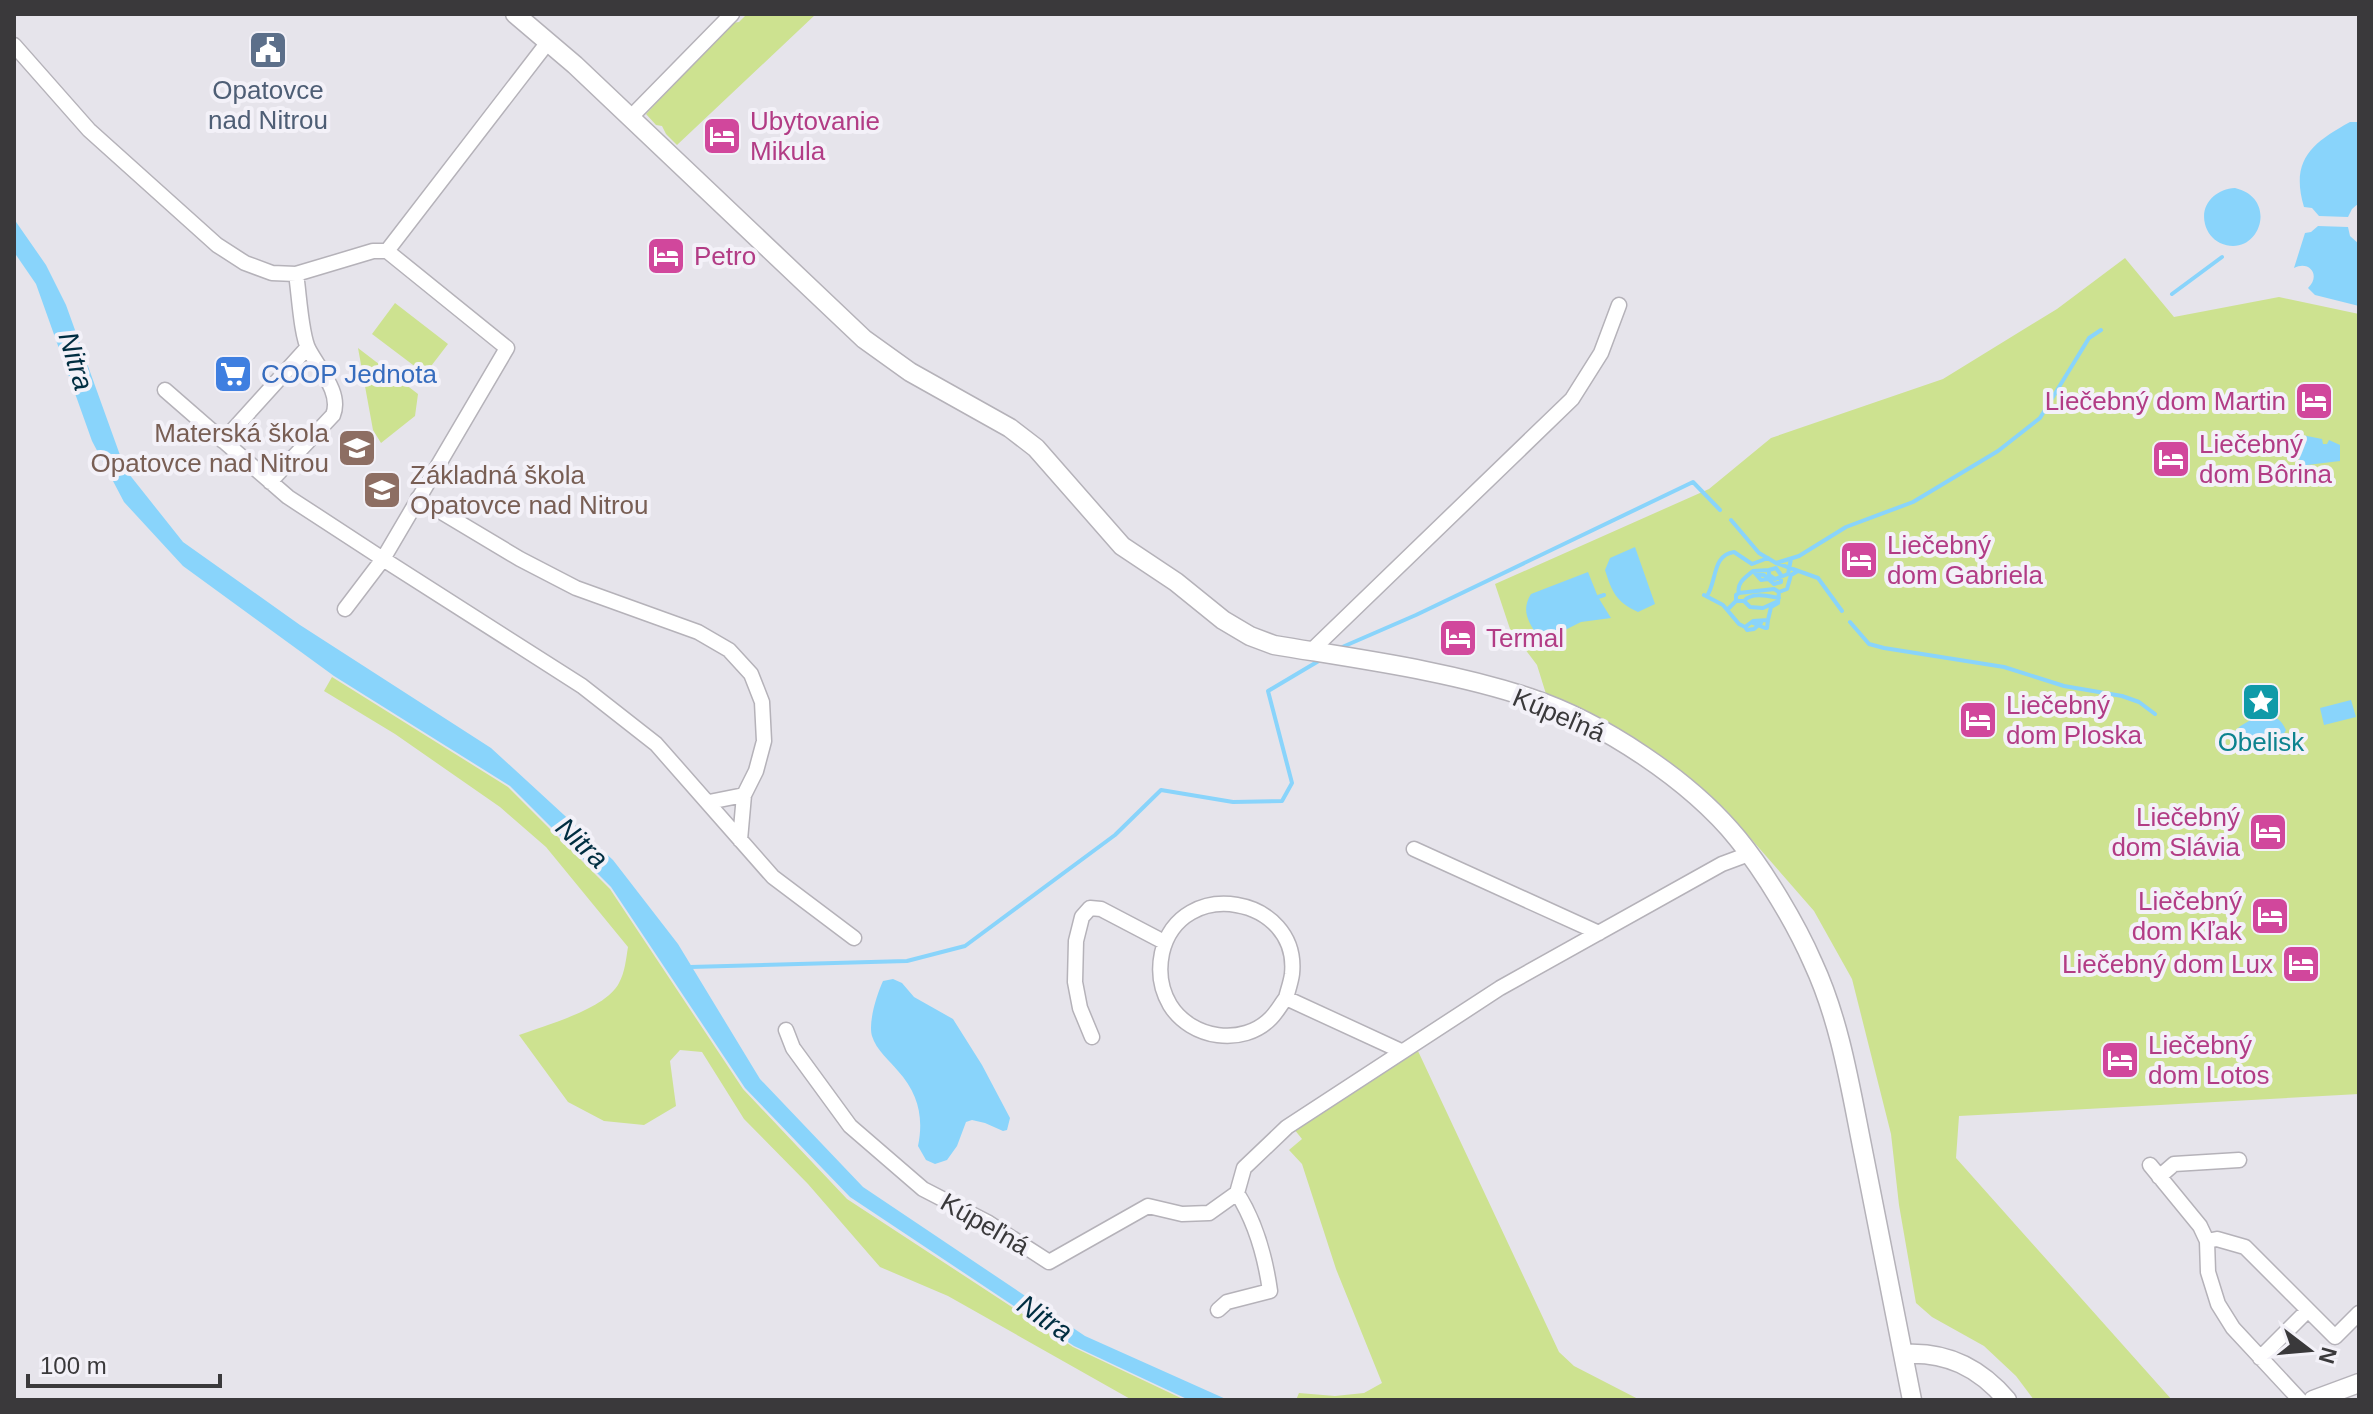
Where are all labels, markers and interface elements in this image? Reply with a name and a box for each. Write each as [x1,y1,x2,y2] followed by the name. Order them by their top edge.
[247,29,289,71] public building icon: Opatovce nad Nitrou
[208,75,328,135] place label: Opatovce nad Nitrou
[750,106,880,166] place label: Ubytovanie Mikula
[701,115,743,157] hotel icon: Ubytovanie Mikula
[645,235,687,277] hotel icon: Petro
[694,241,756,271] place label: Petro
[53,328,99,394] water label: Nitra
[212,353,254,395] supermarket icon: COOP Jednota
[261,359,437,389] place label: COOP Jednota
[2293,380,2335,422] hotel icon: Liečebný dom Martin
[2045,386,2286,416] place label: Liečebný dom Martin
[91,418,330,478] place label: Materská škola Opatovce nad Nitrou
[336,427,378,469] school or university icon: Materská škola Opatovce nad Nitrou
[2199,429,2332,489] place label: Liečebný dom Bôrina
[2150,438,2192,480] hotel icon: Liečebný dom Bôrina
[410,460,648,520] place label: Základná škola Opatovce nad Nitrou
[361,469,403,511] school or university icon: Základná škola Opatovce nad Nitrou
[1887,530,2044,590] place label: Liečebný dom Gabriela
[1838,539,1880,581] hotel icon: Liečebný dom Gabriela
[1437,617,1479,659] hotel icon: Termal
[1486,623,1564,653] place label: Termal
[2240,681,2282,723] place icon: Obelisk
[1508,682,1610,748] street label: Kúpeľná
[2006,690,2142,750] place label: Liečebný dom Ploska
[1957,699,1999,741] hotel icon: Liečebný dom Ploska
[2218,727,2305,757] place label: Obelisk
[2111,802,2241,862] place label: Liečebný dom Slávia
[2247,811,2289,853] hotel icon: Liečebný dom Slávia
[550,812,614,874] water label: Nitra
[2132,886,2243,946] place label: Liečebný dom Kľak
[2249,895,2291,937] hotel icon: Liečebný dom Kľak
[2280,943,2322,985] hotel icon: Liečebný dom Lux
[2062,949,2273,979] place label: Liečebný dom Lux
[2148,1030,2269,1090] place label: Liečebný dom Lotos
[2099,1039,2141,1081] hotel icon: Liečebný dom Lotos
[935,1187,1035,1262] street label: Kúpeľná
[1012,1289,1078,1347] water label: Nitra
[2269,1310,2349,1390] north arrow
[28,1338,220,1388] scale bar
[2314,1344,2342,1366] text: N
[40,1352,107,1379] text: 100 m

